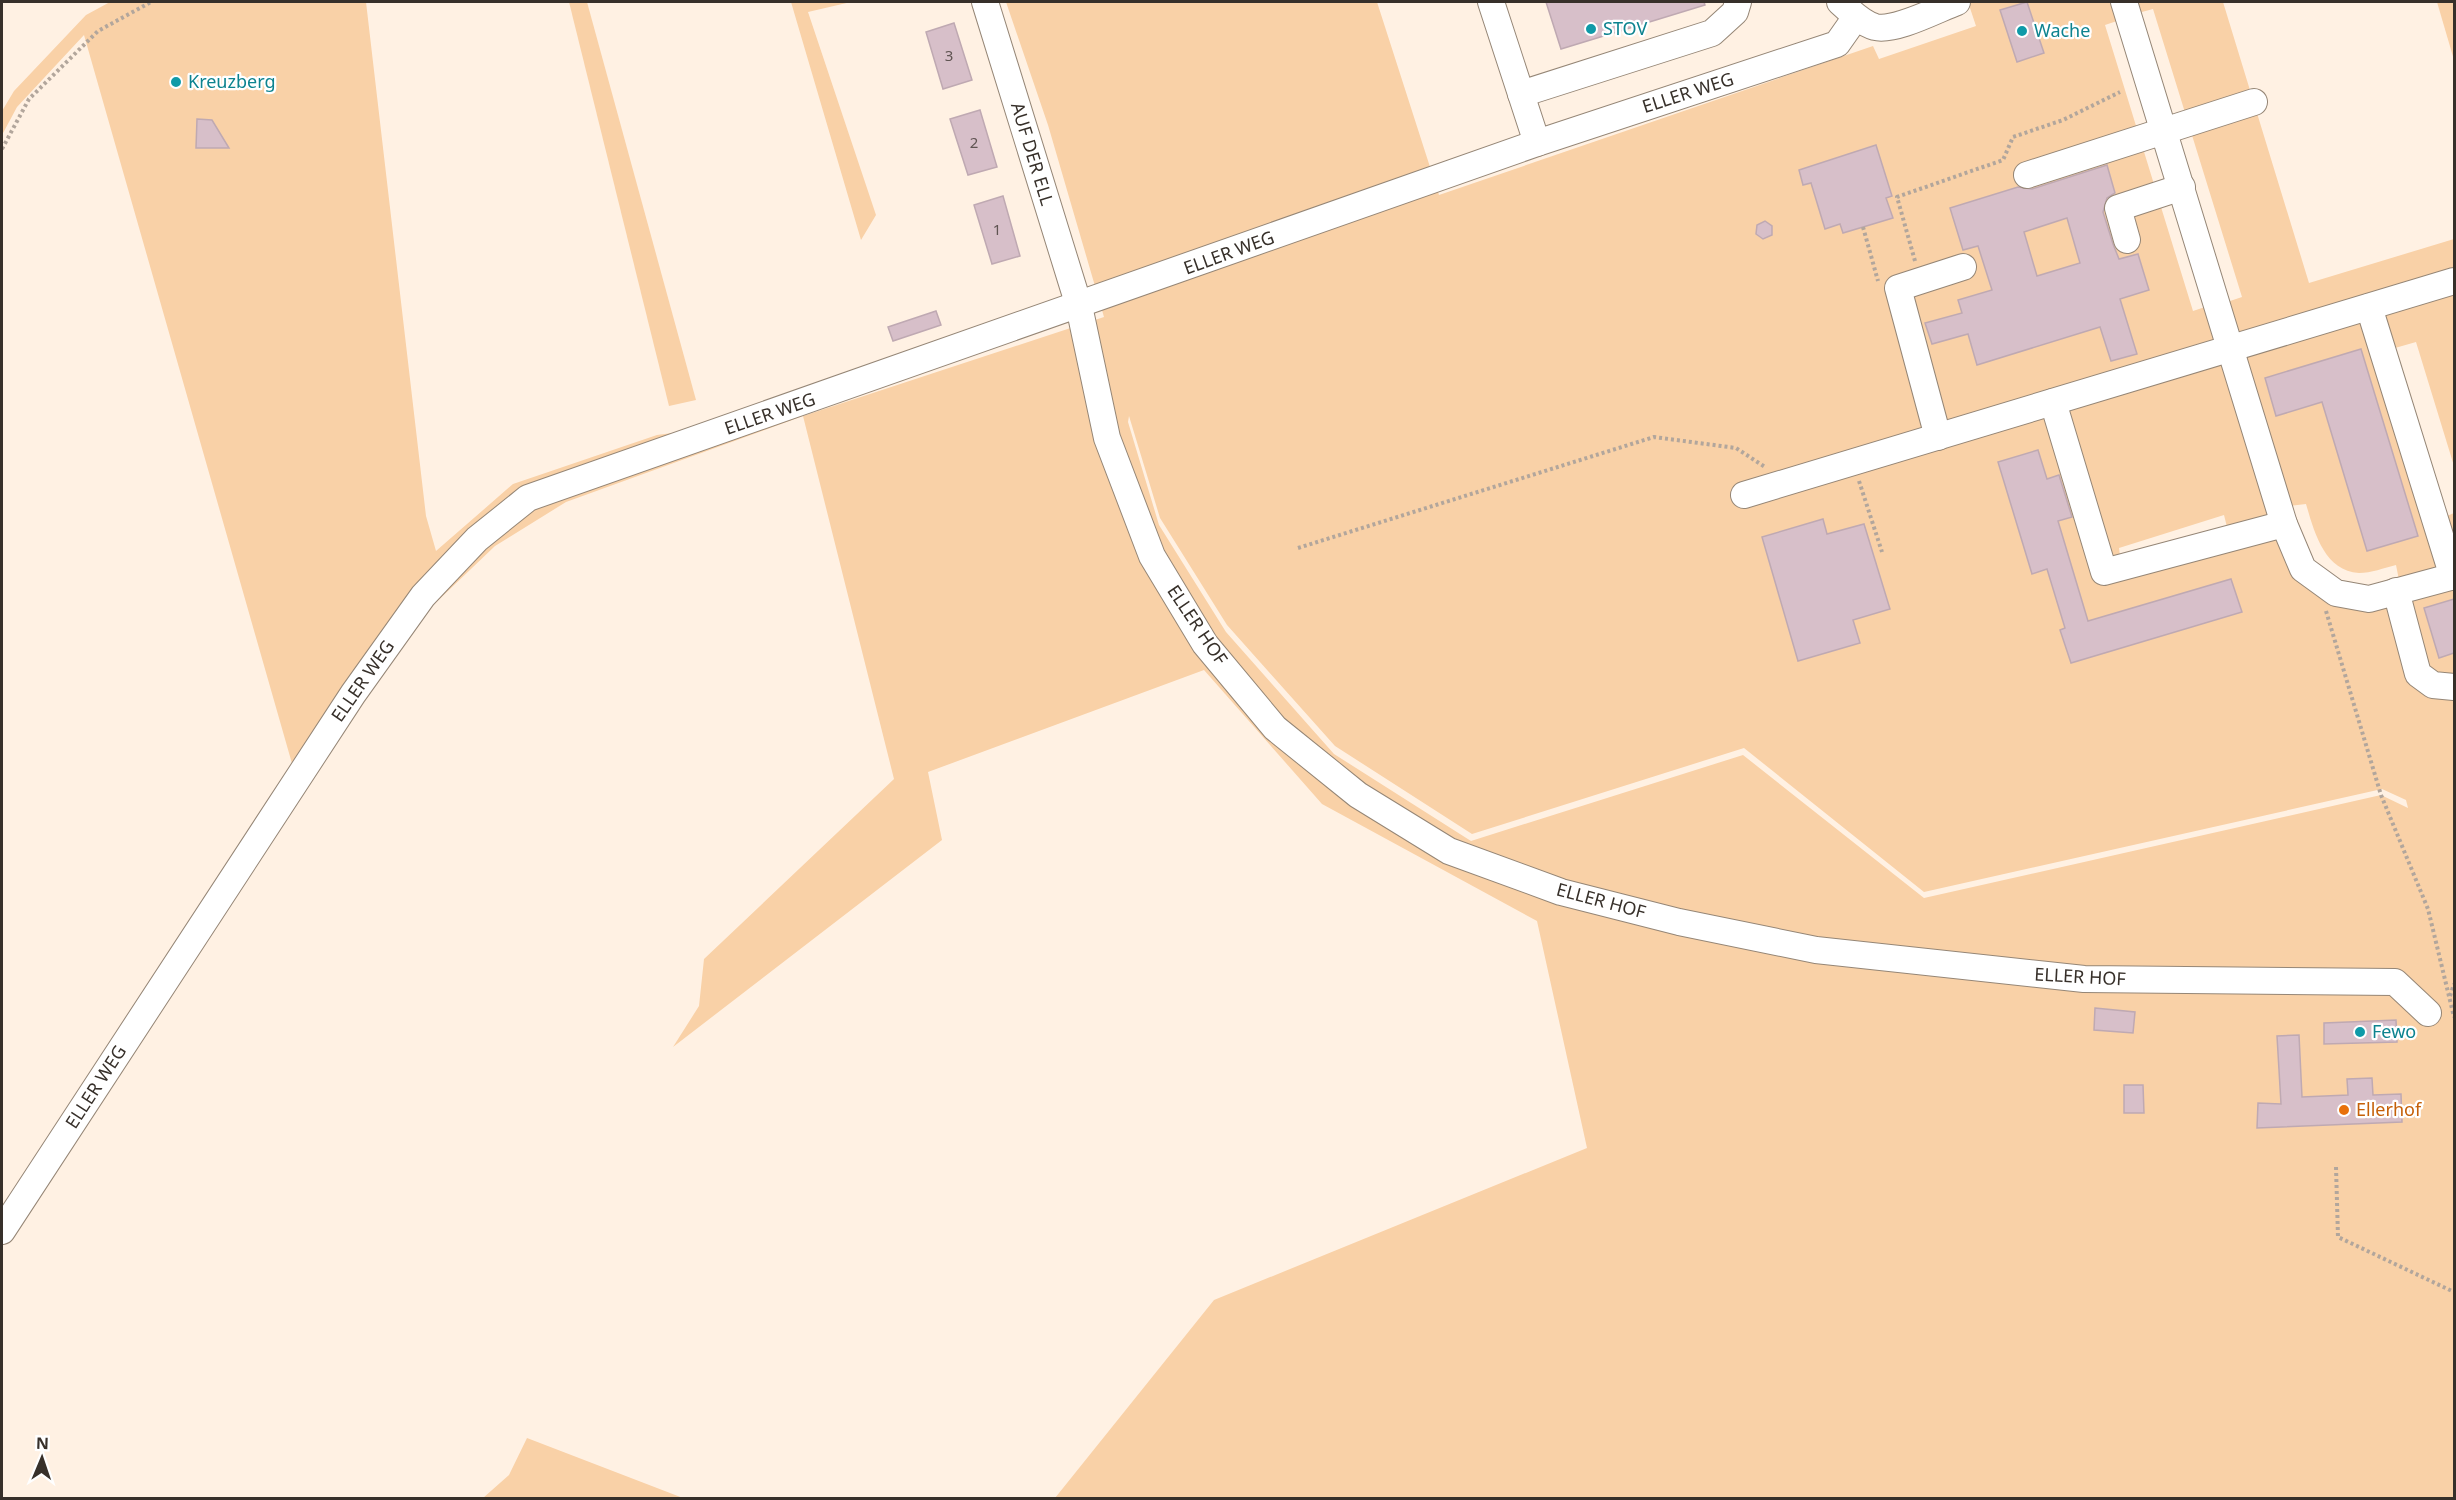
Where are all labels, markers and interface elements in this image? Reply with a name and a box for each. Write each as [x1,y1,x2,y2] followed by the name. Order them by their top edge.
[1603,16,1647,40] place label: STOV
[2034,18,2090,42] place label: Wache
[1584,22,1598,36] marker: STOV
[2015,24,2029,38] marker: Wache
[945,45,953,65] house number: 3
[1639,66,1736,118] street label: ELLER WEG
[188,69,276,93] place label: Kreuzberg
[169,75,183,89] marker: Kreuzberg
[1006,99,1060,208] street label: AUF DER ELL
[970,132,978,152] house number: 2
[993,219,1001,239] house number: 1
[1180,225,1277,280] street label: ELLER WEG
[721,386,818,440] street label: ELLER WEG
[1162,580,1233,669] street label: ELLER HOF
[325,635,399,726] street label: ELLER WEG
[1554,877,1649,923] street label: ELLER HOF
[2034,962,2126,990] street label: ELLER HOF
[2372,1019,2416,1043] place label: Fewo
[2353,1025,2367,1039] marker: Fewo
[59,1040,131,1133] street label: ELLER WEG
[2356,1097,2422,1121] place label: Ellerhof
[2337,1103,2351,1117] marker: Ellerhof
[12,1428,72,1488] north arrow
[36,1432,49,1454] text: N

